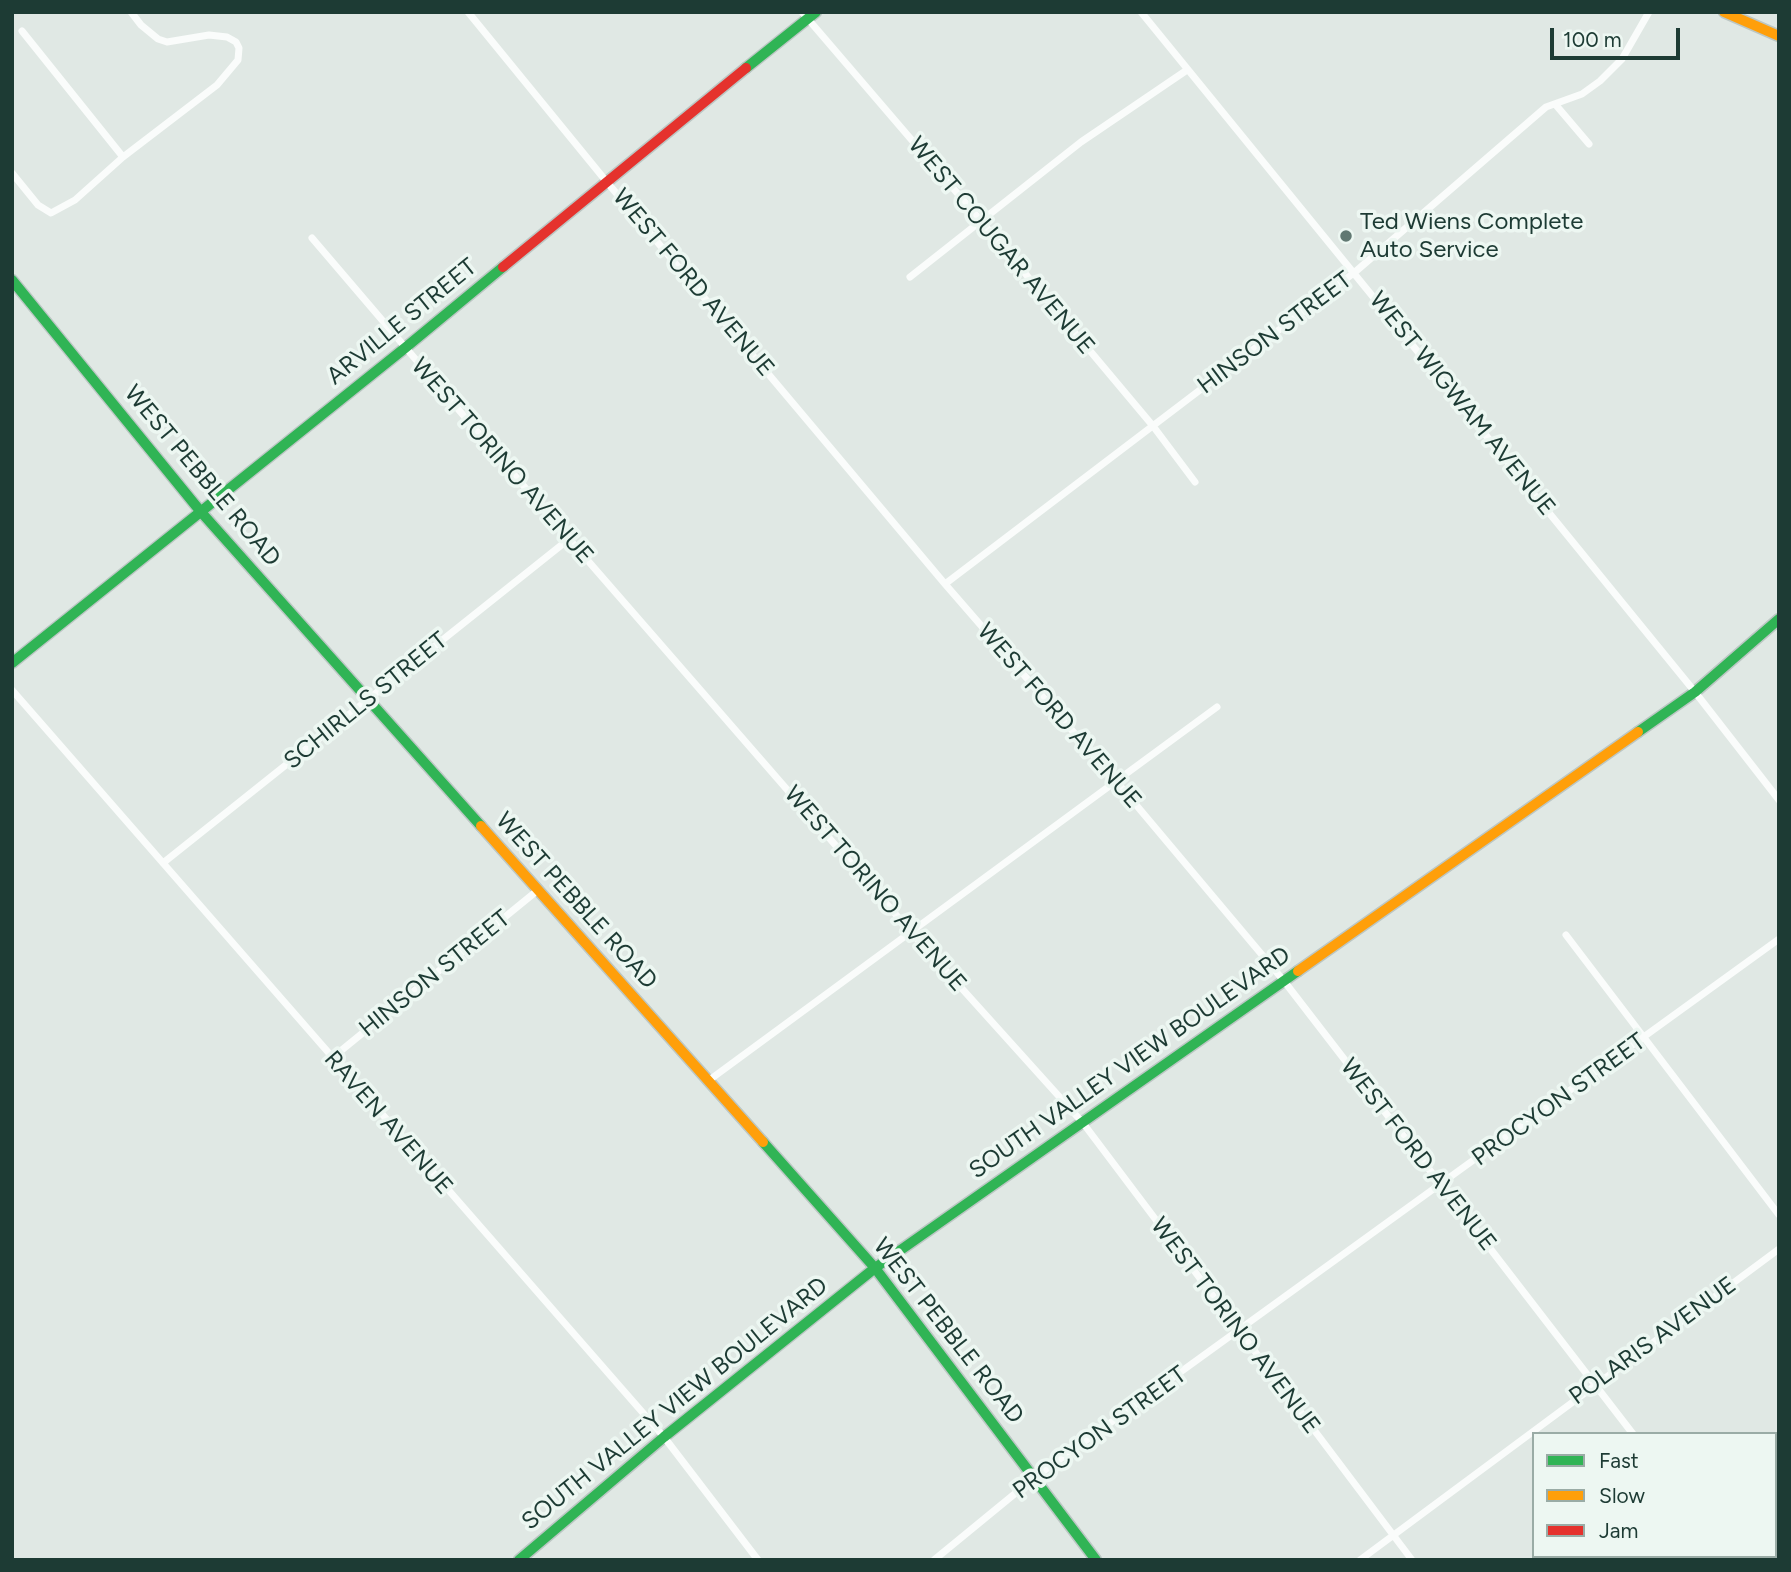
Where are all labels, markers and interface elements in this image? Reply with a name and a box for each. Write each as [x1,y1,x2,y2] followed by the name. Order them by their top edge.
[1553,14,1682,58] scale bar
[1563,27,1622,52] text: 100 m
[902,131,1100,361] street label: WEST COUGAR AVENUE
[606,183,780,383] street label: WEST FORD AVENUE
[1360,208,1583,264] place label: Ted Wiens Complete Auto Service
[1338,228,1354,244] marker: Ted Wiens Complete Auto Service
[321,253,483,391] street label: ARVILLE STREET
[1192,266,1358,400] street label: HINSON STREET
[1363,286,1561,522] street label: WEST WIGWAM AVENUE
[405,352,599,570] street label: WEST TORINO AVENUE
[118,380,286,572] street label: WEST PEBBLE ROAD
[971,617,1147,815] street label: WEST FORD AVENUE
[278,626,454,776] street label: SCHIRLLS STREET
[778,780,972,998] street label: WEST TORINO AVENUE
[489,807,663,995] street label: WEST PEBBLE ROAD
[354,904,516,1044] street label: HINSON STREET
[964,941,1296,1185] street label: SOUTH VALLEY VIEW BOULEVARD
[1467,1027,1651,1173] street label: PROCYON STREET
[318,1045,458,1201] street label: RAVEN AVENUE
[1334,1053,1502,1257] street label: WEST FORD AVENUE
[1144,1212,1326,1440] street label: WEST TORINO AVENUE
[867,1232,1029,1430] street label: WEST PEBBLE ROAD
[1564,1271,1742,1411] street label: POLARIS AVENUE
[516,1272,834,1536] street label: SOUTH VALLEY VIEW BOULEVARD
[1008,1360,1192,1506] street label: PROCYON STREET
[1532,1432,1777,1558] legend
[1599,1448,1639,1473] text: Fast
[1599,1483,1645,1508] text: Slow
[1599,1518,1638,1543] text: Jam

